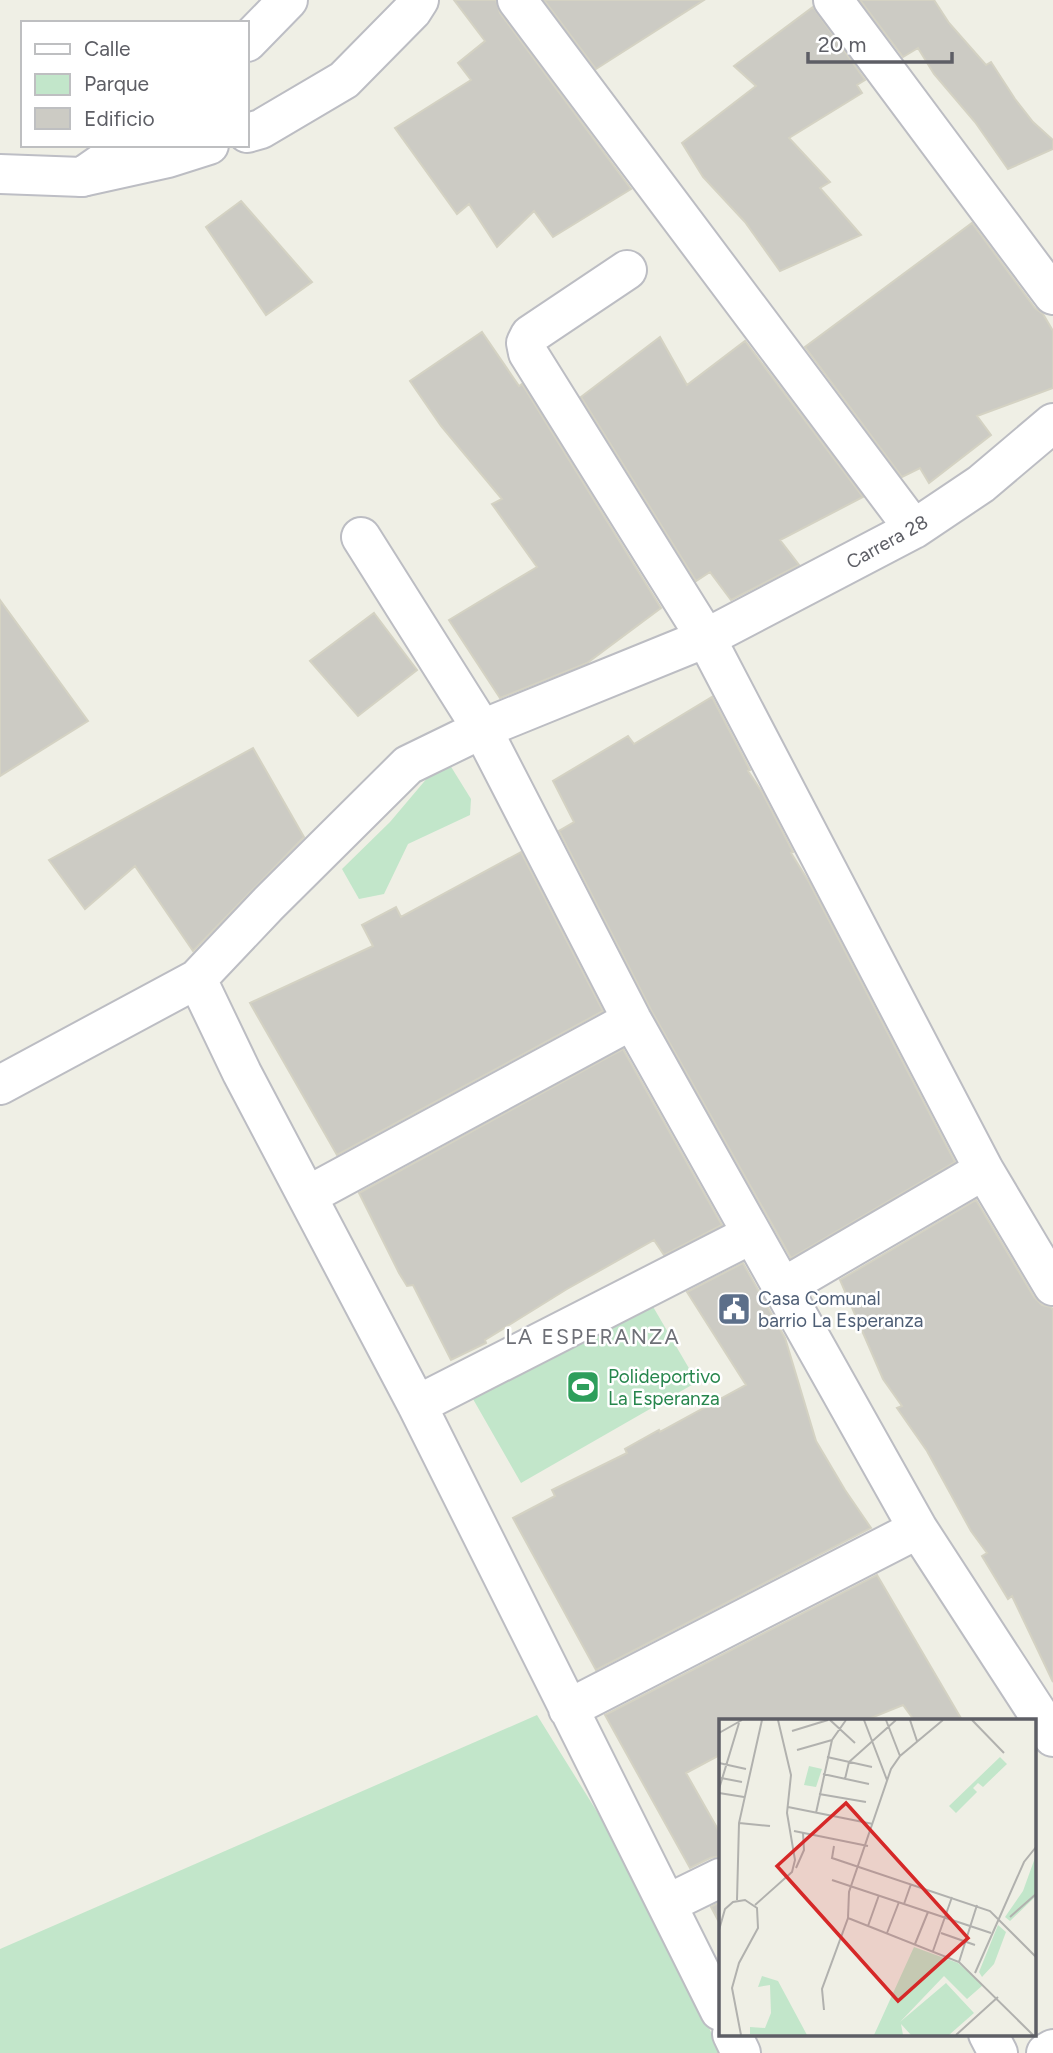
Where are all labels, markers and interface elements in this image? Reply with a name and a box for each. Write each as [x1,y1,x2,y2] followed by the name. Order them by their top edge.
[21,21,248,147] legend
[808,21,951,65] scale bar
[818,32,866,57] text: 20 m
[84,36,131,61] text: Calle
[84,71,149,96] text: Parque
[84,106,155,131] text: Edificio
[842,510,932,574] street label: Carrera 28
[758,1287,924,1332] place label: Casa Comunal barrio La Esperanza
[715,1290,753,1328] public building icon: Casa Comunal barrio La Esperanza
[505,1324,681,1349] district label: LA ESPERANZA
[608,1365,721,1410] place label: Polideportivo La Esperanza
[564,1368,602,1406] sports icon: Polideportivo La Esperanza
[719,1719,1036,2036] inset map

